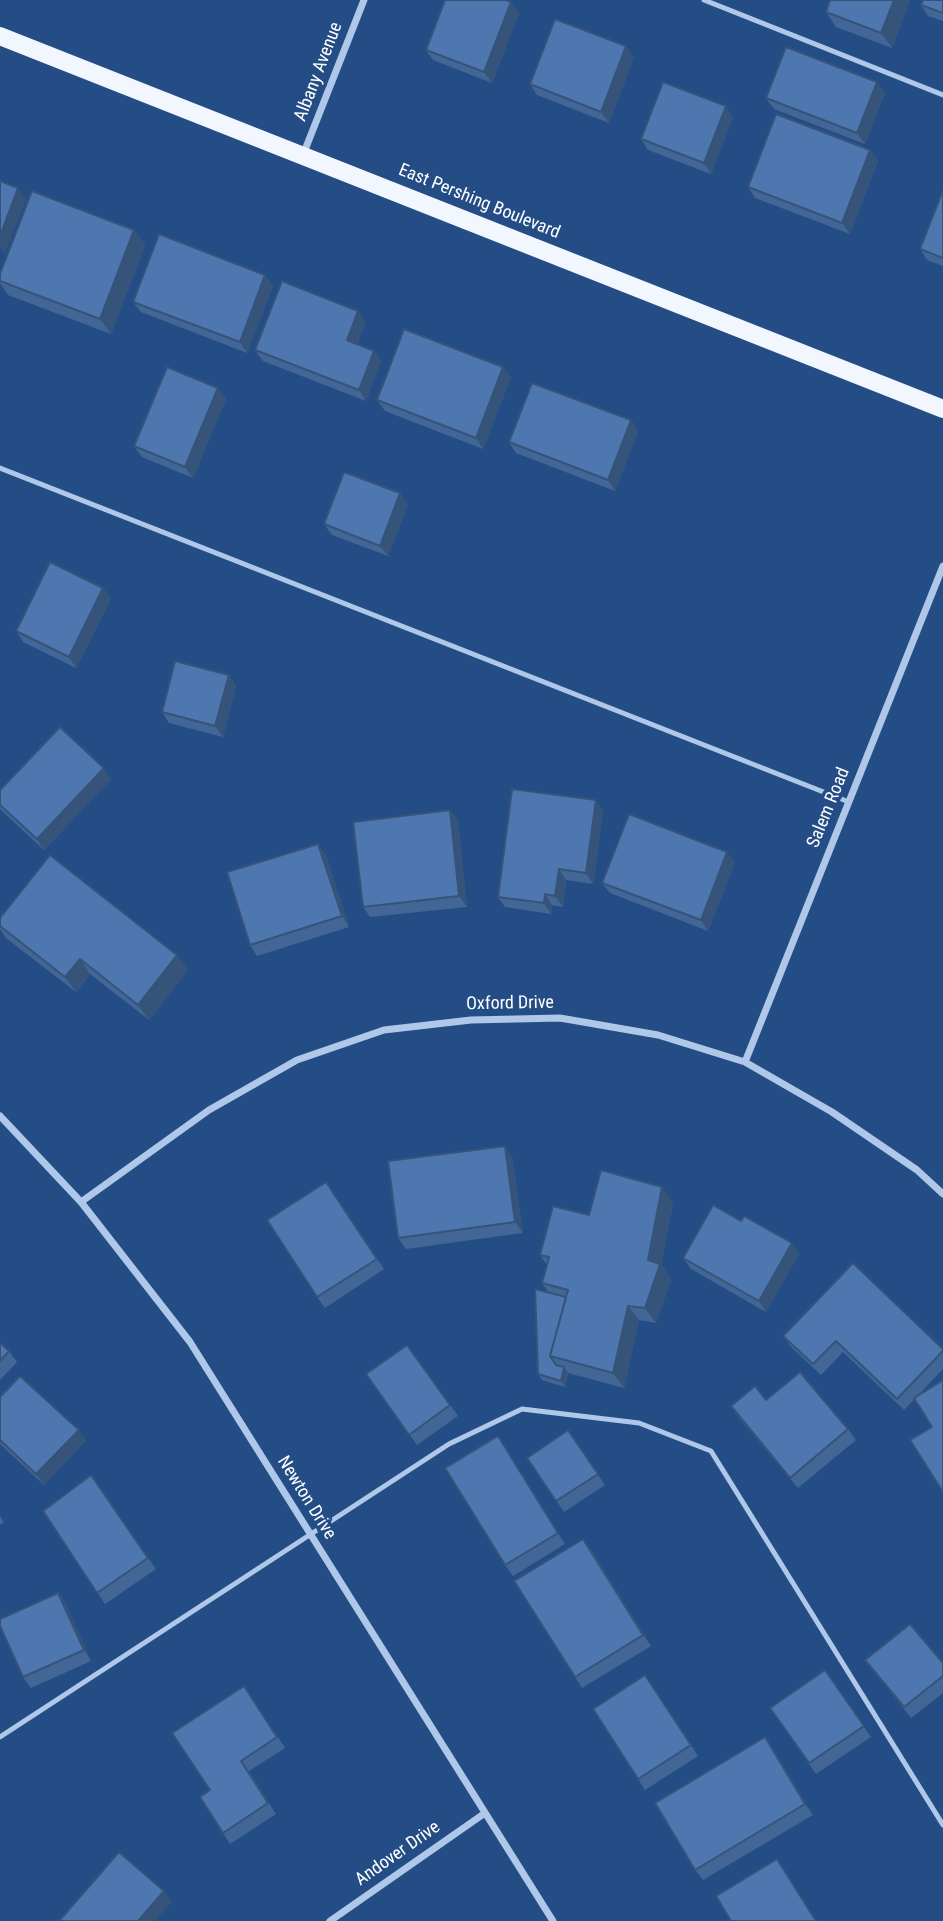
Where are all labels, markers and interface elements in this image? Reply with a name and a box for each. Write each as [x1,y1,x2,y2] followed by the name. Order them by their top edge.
[290,20,348,124] street label: Albany Avenue
[395,160,563,244] street label: East Pershing Boulevard
[803,765,855,851] street label: Salem Road
[466,992,554,1016] street label: Oxford Drive
[272,1452,340,1544] street label: Newton Drive
[351,1817,445,1891] street label: Andover Drive

